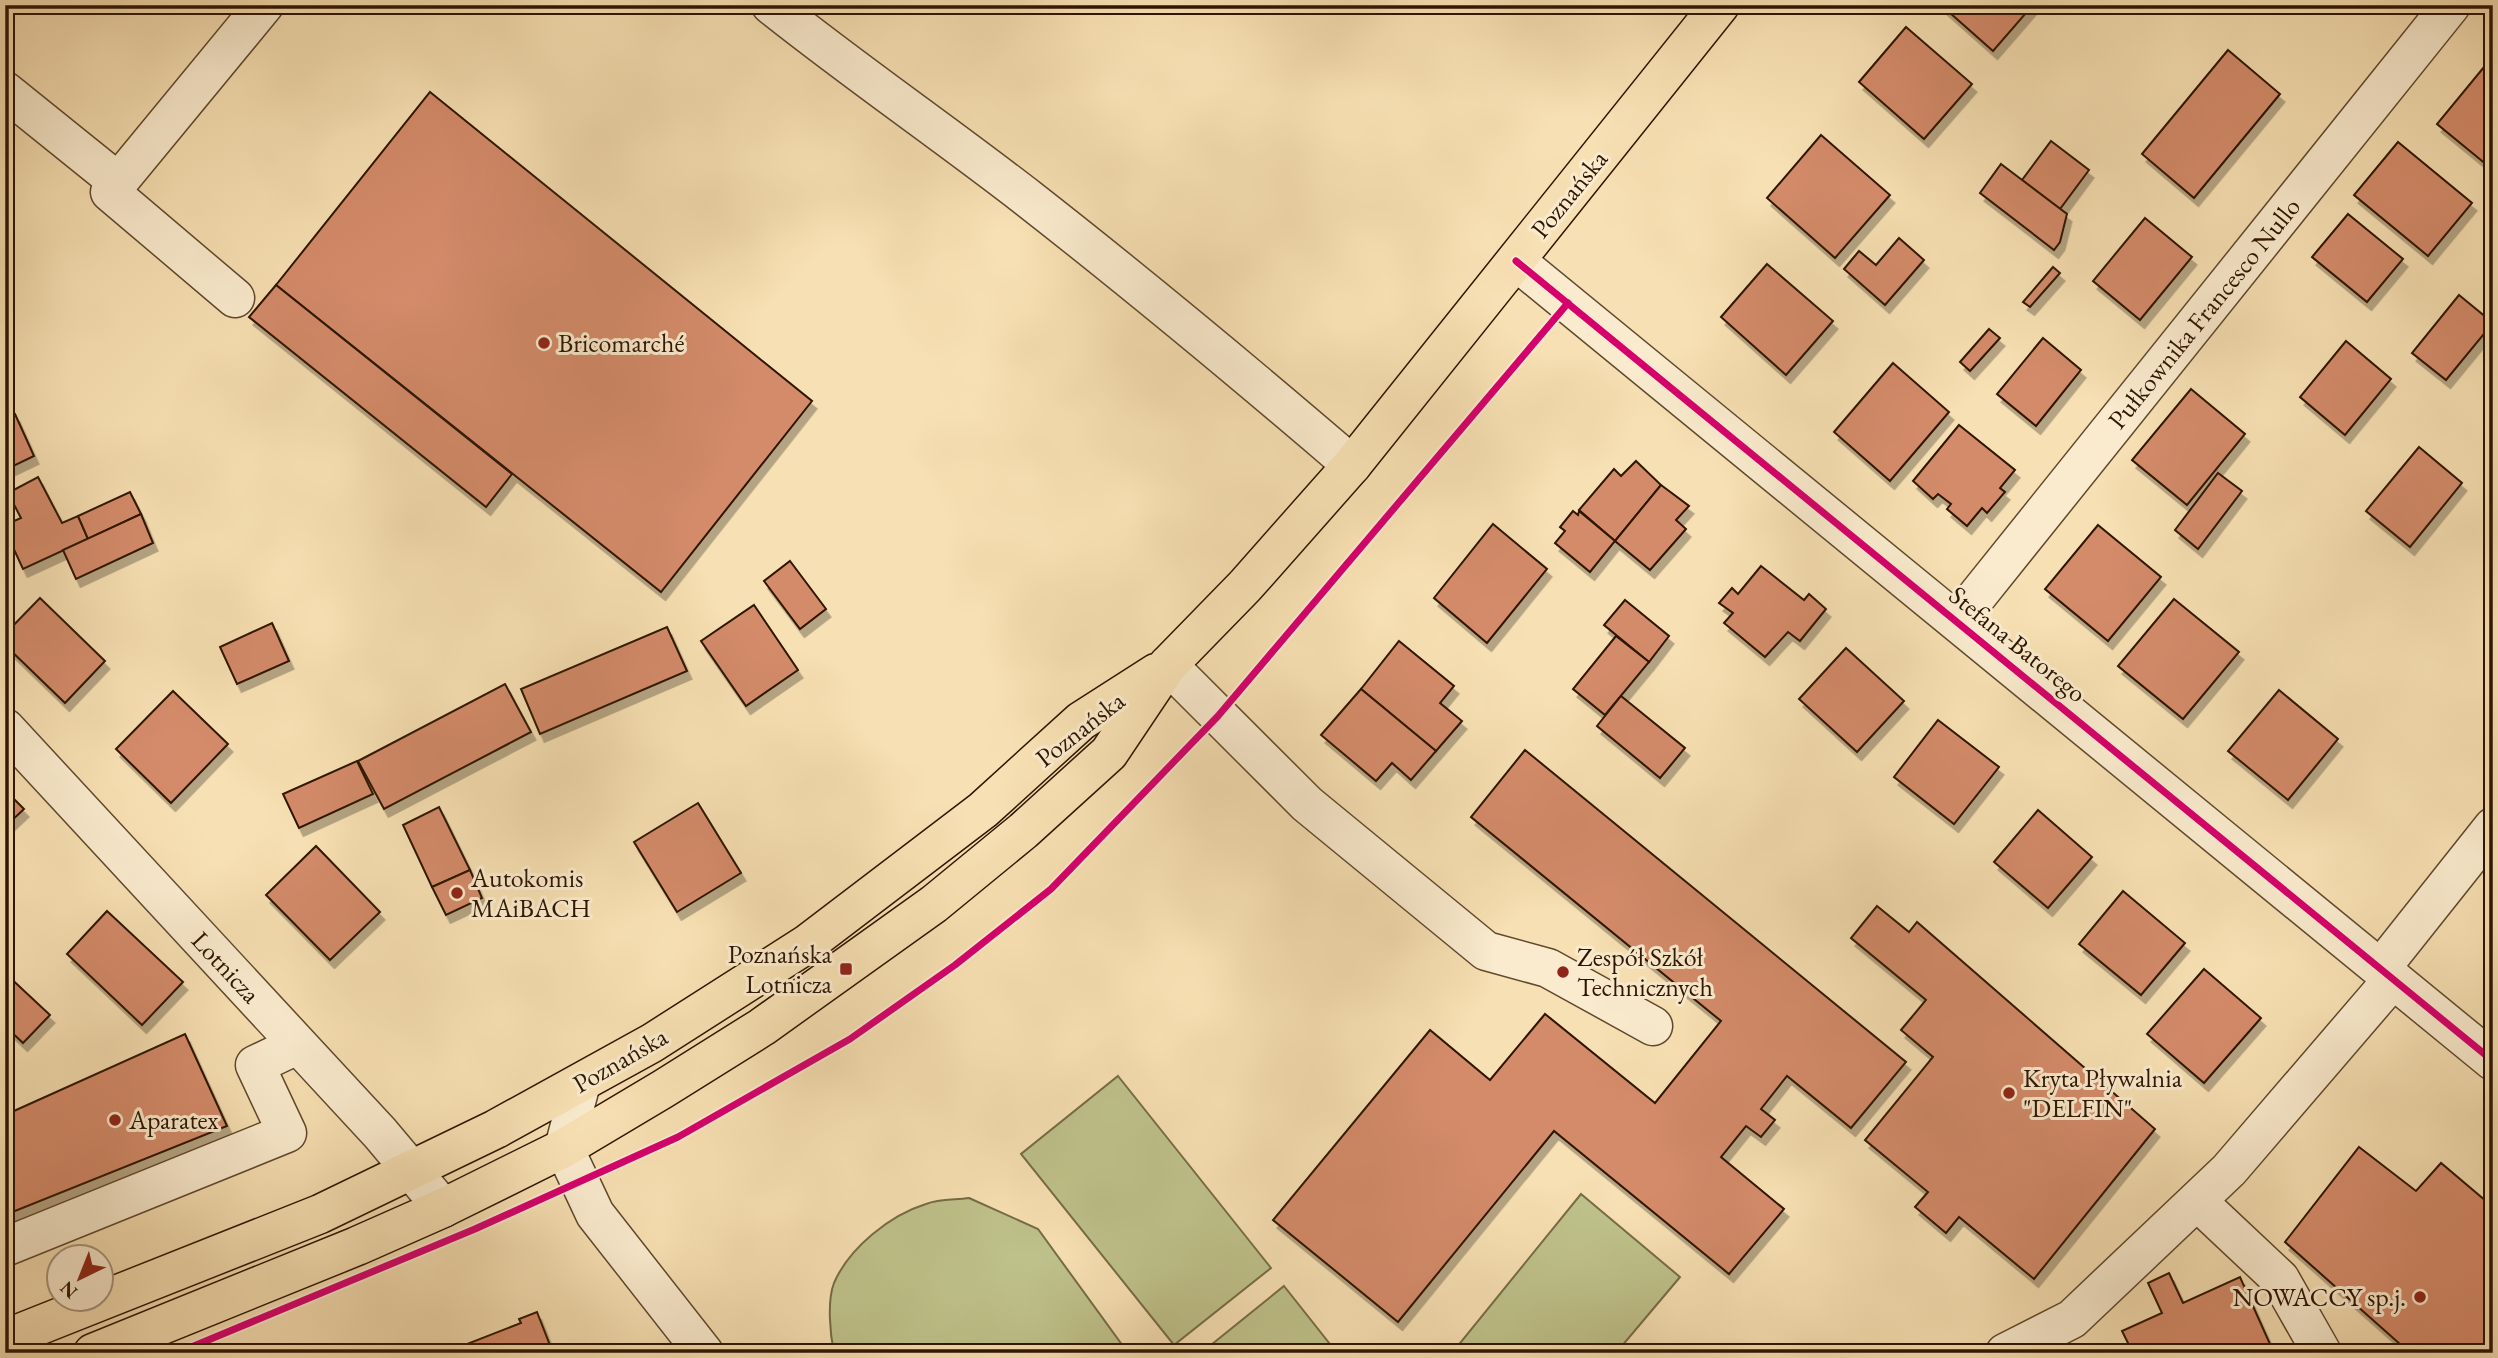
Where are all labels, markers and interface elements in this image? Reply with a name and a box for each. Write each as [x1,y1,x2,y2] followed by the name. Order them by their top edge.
[1523,142,1615,245] street label: Poznańska
[2100,190,2308,436] street label: Pułkownika Francesco Nullo
[558,326,685,360] place label: Bricomarché
[536,335,552,351] marker: Bricomarché
[1942,578,2094,710] street label: Stefana Batorego
[1029,683,1132,774] street label: Poznańska
[470,861,591,925] place label: Autokomis MAiBACH
[449,885,465,901] marker: Autokomis MAiBACH
[184,924,268,1011] street label: Lotnicza
[728,937,833,1001] place label: Poznańska Lotnicza
[1577,940,1713,1004] place label: Zespół Szkół Technicznych
[838,961,854,977] marker: Poznańska Lotnicza
[1555,964,1571,980] marker: Zespół Szkół Technicznych
[566,1019,674,1101] street label: Poznańska
[2023,1061,2183,1125] place label: Kryta Pływalnia "DELFIN"
[2001,1085,2017,1101] marker: Kryta Pływalnia "DELFIN"
[128,1103,219,1137] place label: Aparatex
[107,1112,123,1128] marker: Aparatex
[46,1242,116,1312] north arrow
[54,1275,83,1304] text: N
[2233,1280,2406,1314] place label: NOWACCY sp.j.
[2412,1289,2428,1305] marker: NOWACCY sp.j.

